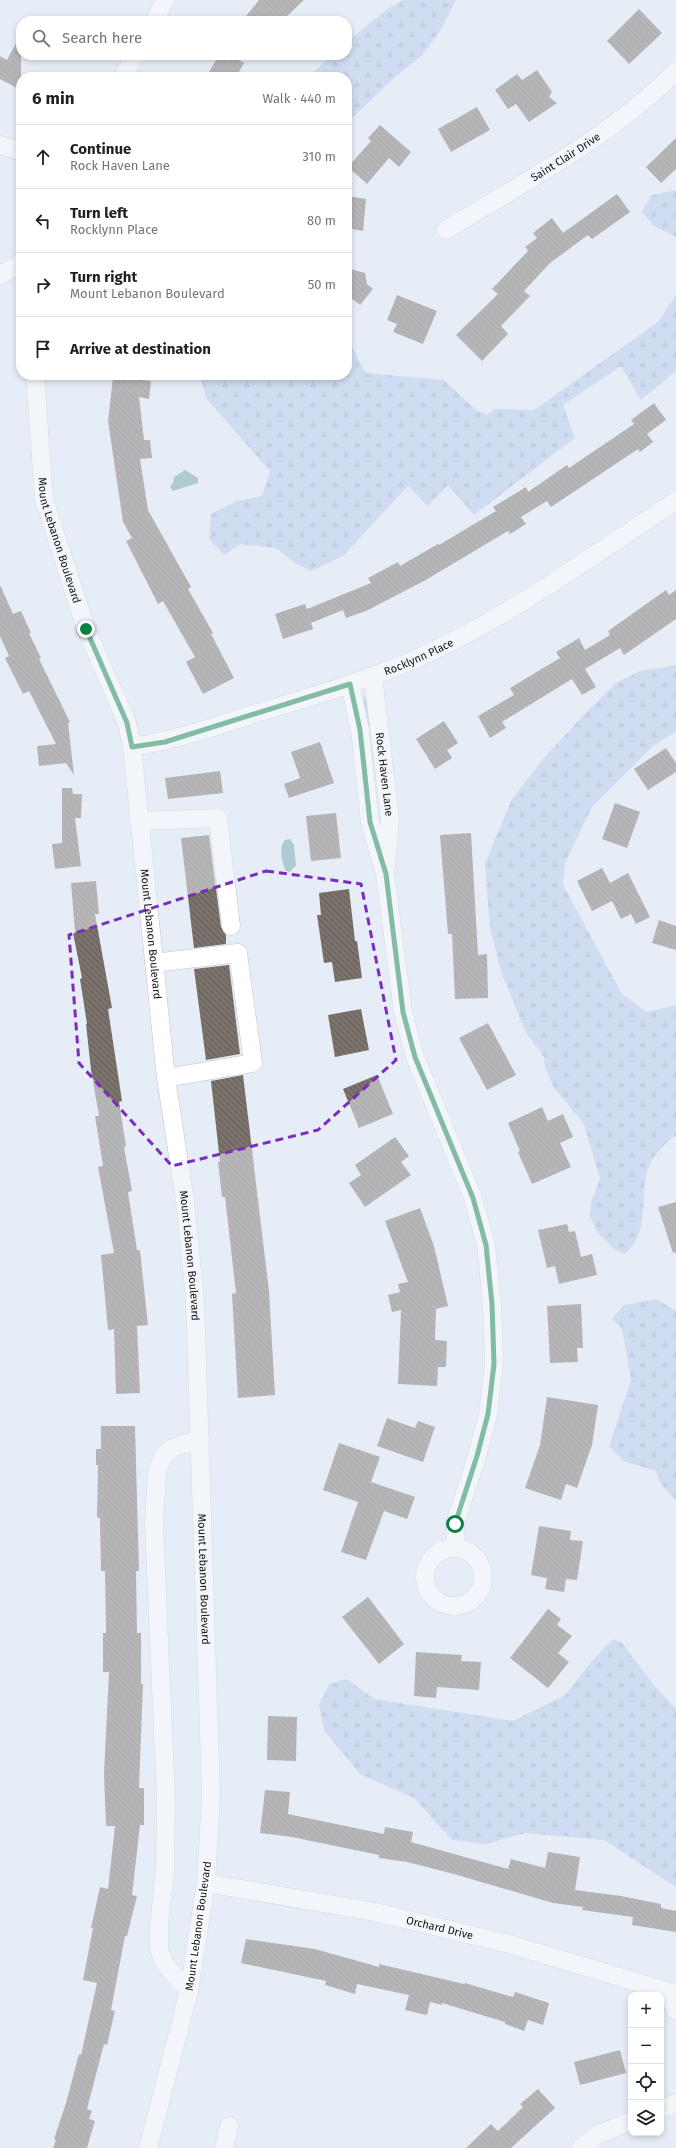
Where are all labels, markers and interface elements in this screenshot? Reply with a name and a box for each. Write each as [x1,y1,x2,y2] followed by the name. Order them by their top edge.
[16,16,352,60] search box
[30,27,52,49] icon: search
[62,29,142,47] text: Search here
[32,88,75,109] text: 6 min
[263,91,336,106] text: Walk · 440 m
[529,130,603,184] street label: Saint Clair Drive
[70,140,131,158] text: Continue
[32,146,54,168] icon: ahead
[302,149,336,164] text: 310 m
[70,158,170,173] text: Rock Haven Lane
[70,204,128,222] text: Turn left
[32,210,54,232] icon: left
[307,213,336,228] text: 80 m
[70,222,158,237] text: Rocklynn Place
[70,268,137,286] text: Turn right
[32,274,54,296] icon: right
[308,277,336,292] text: 50 m
[70,286,225,301] text: Mount Lebanon Boulevard
[32,338,54,360] icon: arrive
[70,340,211,358] text: Arrive at destination
[35,477,83,605] street label: Mount Lebanon Boulevard
[77,620,95,638] route end
[382,636,456,678] street label: Rocklynn Place
[373,732,396,817] street label: Rock Haven Lane
[138,868,164,1000] street label: Mount Lebanon Boulevard
[176,1189,202,1321] street label: Mount Lebanon Boulevard
[195,1513,212,1645] street label: Mount Lebanon Boulevard
[446,1515,464,1533] route start
[183,1860,214,1992] street label: Mount Lebanon Boulevard
[405,1914,474,1942] street label: Orchard Drive
[628,1992,664,2136] map controls
[628,1992,664,2028] button: +
[628,2028,664,2064] button: −
[628,2064,664,2100] button: locate
[628,2100,664,2136] button: layers

